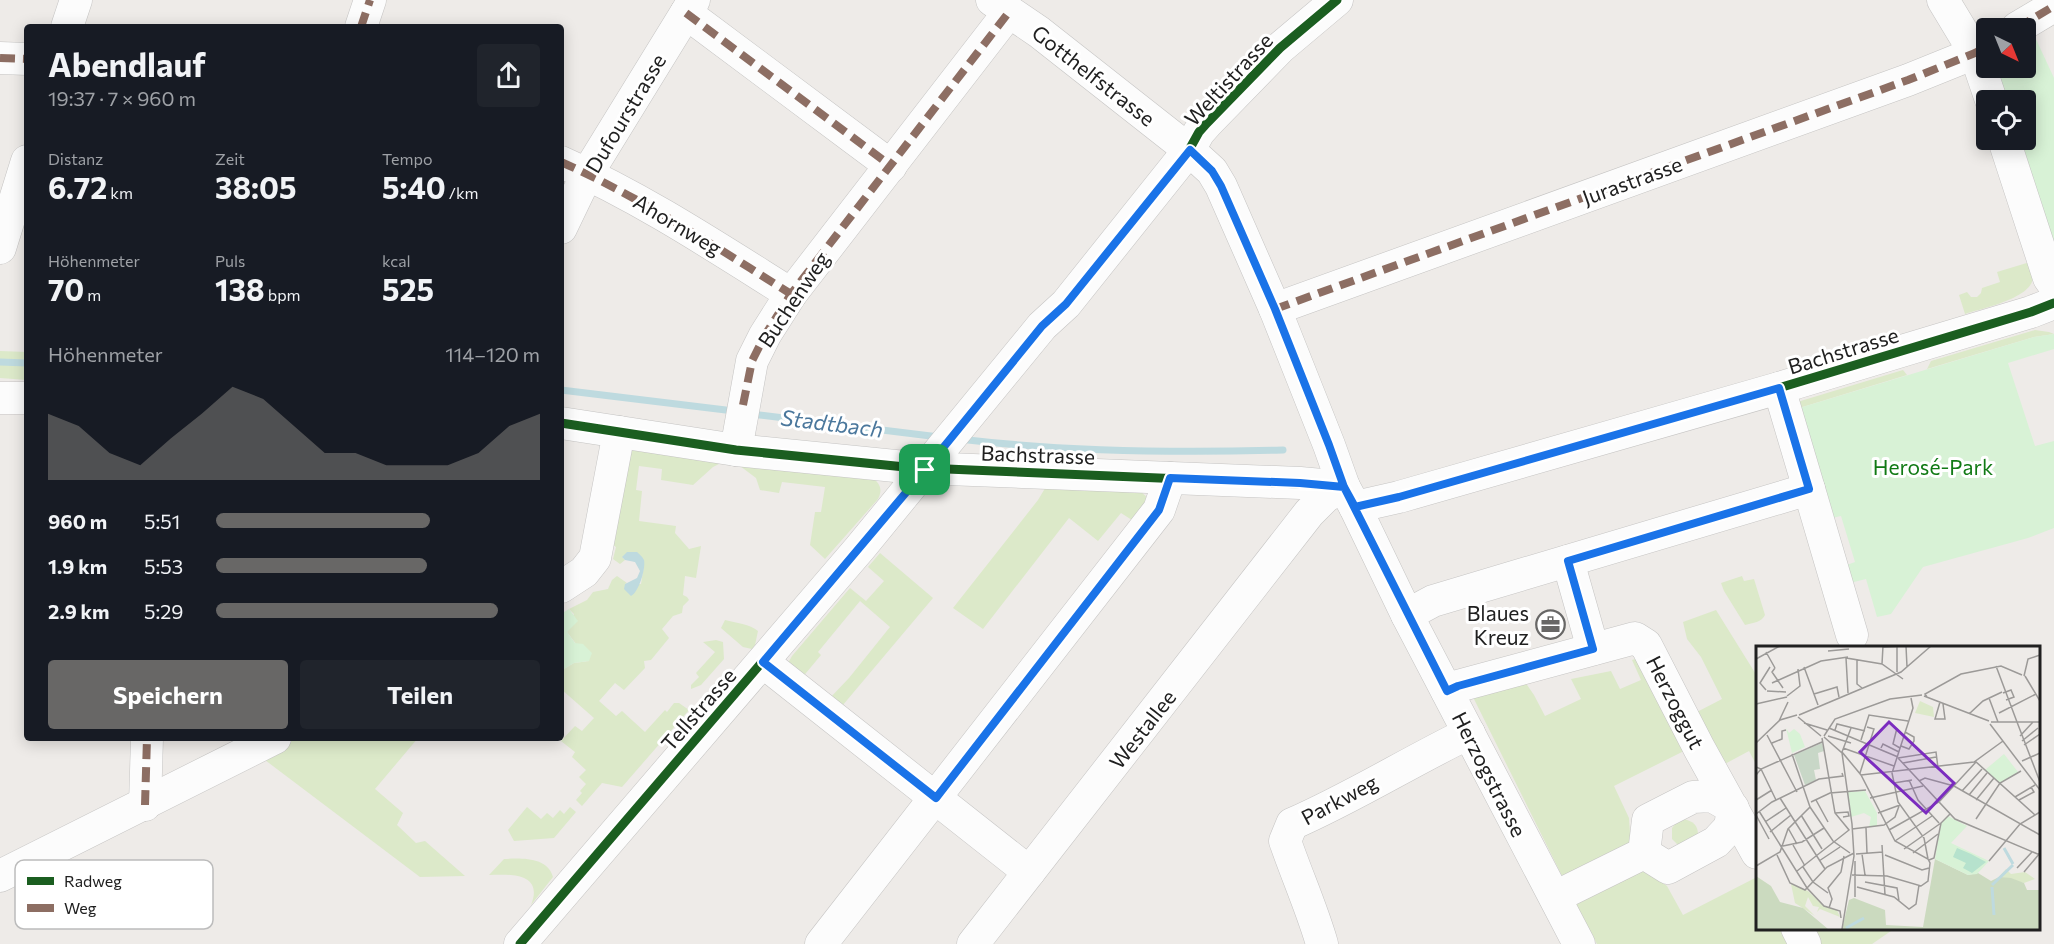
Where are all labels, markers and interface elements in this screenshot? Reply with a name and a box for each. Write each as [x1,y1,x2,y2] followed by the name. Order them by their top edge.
[1976,18,2036,78] north arrow
[1976,18,2036,150] map controls
[1028,19,1160,131] street label: Gotthelfstrasse
[1179,27,1277,131] street label: Weltistrasse
[48,43,206,84] text: Abendlauf
[477,44,540,107] button: share
[580,49,670,177] street label: Dufourstrasse
[48,86,196,110] text: 19:37 · 7 × 960 m
[1976,90,2036,150] button: locate
[48,149,103,168] text: Distanz
[215,149,245,168] text: Zeit
[382,149,432,168] text: Tempo
[1579,150,1685,210] street label: Jurastrasse
[48,168,107,205] text: 6.72
[215,168,296,205] text: 38:05
[382,168,446,205] text: 5:40
[107,183,133,202] text: km
[446,183,479,202] text: /km
[629,188,727,260] street label: Ahornweg
[752,247,834,351] street label: Buchenweg
[48,251,140,270] text: Höhenmeter
[215,251,245,270] text: Puls
[382,251,411,270] text: kcal
[48,270,84,307] text: 70
[215,270,265,307] text: 138
[382,270,434,307] text: 525
[84,285,101,304] text: m
[265,285,301,304] text: bpm
[1785,321,1901,379] street label: Bachstrasse
[48,342,163,366] text: Höhenmeter
[445,342,540,366] text: 114–120 m
[779,403,885,443] water label: Stadtbach
[980,440,1096,468] street label: Bachstrasse
[899,444,950,495] pin
[908,453,941,486] icon: arrive
[1873,454,1993,479] park label: Herosé-Park
[48,509,107,533] text: 960 m
[144,509,180,533] text: 5:51
[48,554,107,578] text: 1.9 km
[144,554,183,578] text: 5:53
[48,599,109,623] text: 2.9 km
[144,599,183,623] text: 5:29
[1467,600,1529,649] place label: Blaues Kreuz
[1534,608,1566,640] office icon: Blaues Kreuz
[1756,646,2039,929] inset map
[1642,651,1710,753] street label: Herzoggut
[48,660,288,729] button: Speichern
[300,660,540,729] button: Teilen
[655,663,741,755] street label: Tellstrasse
[1104,685,1180,773] street label: Westallee
[1448,707,1532,841] street label: Herzogstrasse
[1297,769,1381,829] street label: Parkweg
[15,860,213,929] legend
[64,871,122,890] text: Radweg
[64,898,97,917] text: Weg

